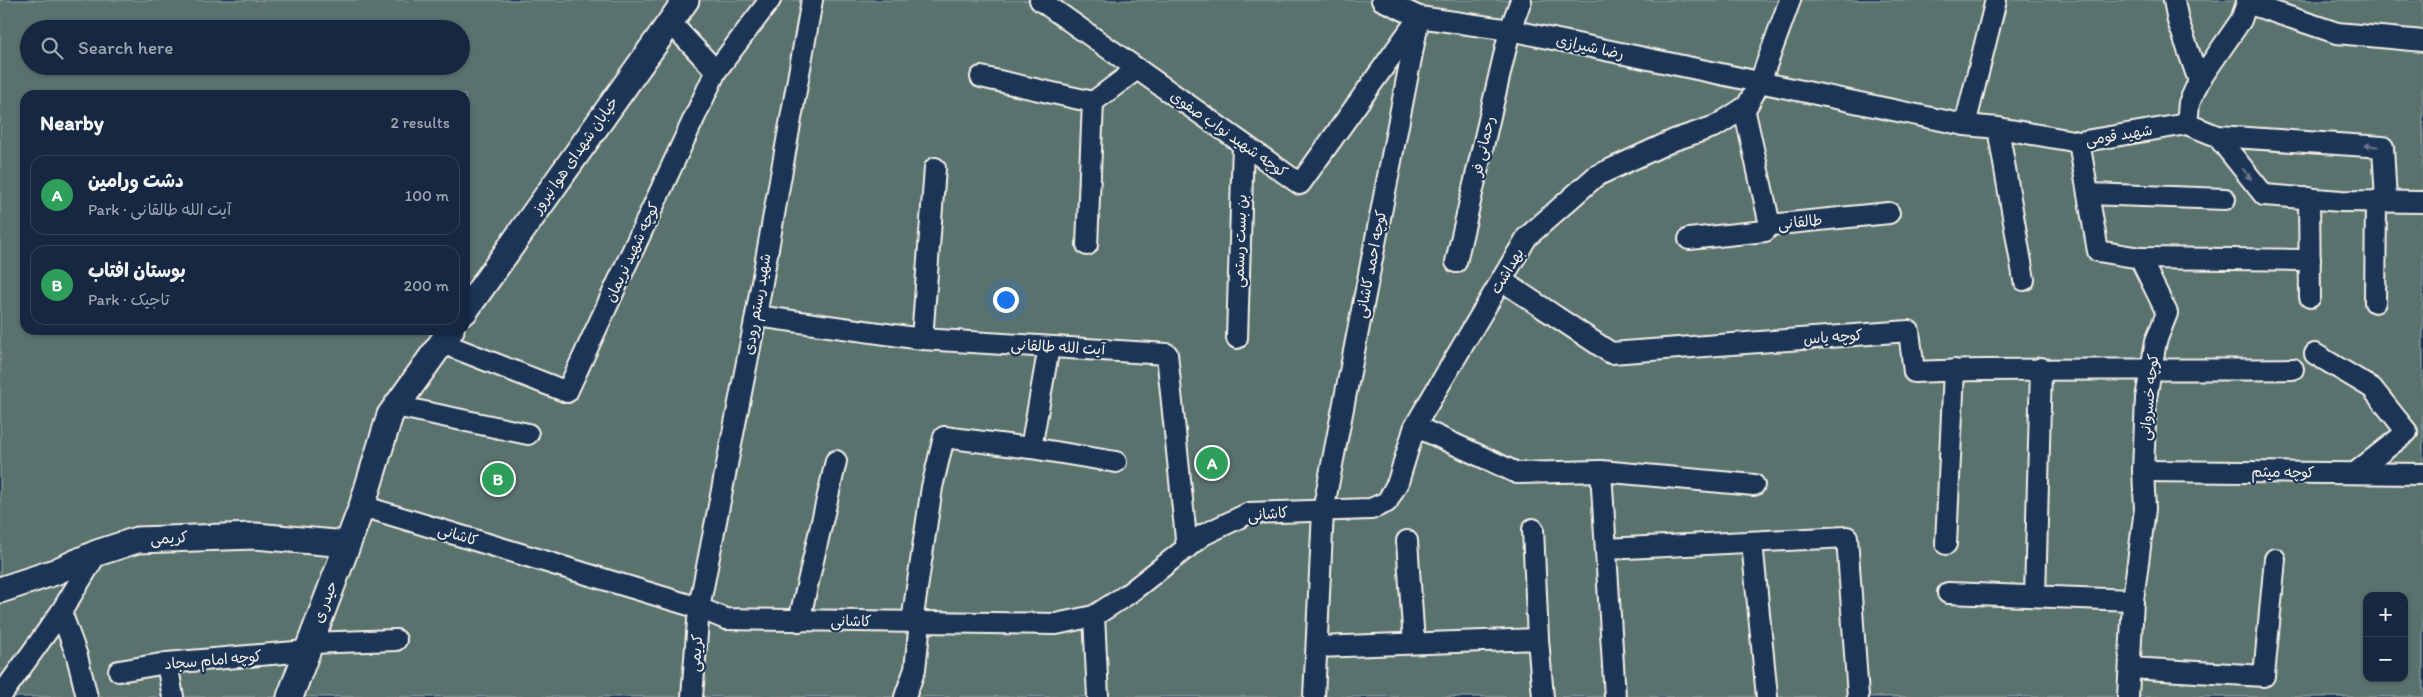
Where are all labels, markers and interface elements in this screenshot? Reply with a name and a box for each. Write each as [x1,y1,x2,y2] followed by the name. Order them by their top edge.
[20,20,470,75] search box
[1554,31,1626,63] street label: رضا شیرازی
[38,34,66,62] icon: search
[78,36,173,59] text: Search here
[1166,87,1291,182] street label: کوچه شهید نواب صفوی
[527,93,622,218] street label: خیابان شهدای هوا نیروز
[40,110,104,135] text: Nearby
[390,113,450,132] text: 2 results
[1467,114,1500,180] street label: رحمانی فر
[2084,121,2154,150] street label: شهید قومی
[2363,142,2379,150] one-way arrow
[2242,168,2253,181] one-way arrow
[88,169,184,192] text: دشت ورامین
[52,186,62,205] text: A
[405,186,449,205] text: 100 m
[1229,194,1252,288] street label: بن بست رستمی
[601,199,664,305] street label: کوچه شهید نریمان
[88,200,231,219] text: Park · آیت الله طالقانی
[1352,208,1391,320] street label: کوچه احمد کاشانی
[1777,211,1823,234] street label: طالقانی
[1486,245,1528,297] street label: بهداشت
[739,252,777,357] street label: شهید رستم رودی
[88,259,186,282] text: بوستان افتاب
[52,276,62,295] text: B
[404,276,449,295] text: 200 m
[993,287,1019,313] your location
[88,290,169,309] text: Park · تاجیک
[1803,326,1863,349] street label: کوچه یاس
[1010,336,1107,360] street label: آیت الله طالقانی
[2135,353,2164,441] street label: کوچه خسروانی
[1196,444,1228,482] pin: A
[482,460,514,498] pin: B
[2251,462,2315,485] street label: کوچه میثم
[1247,503,1289,526] street label: کاشانی
[435,520,480,551] street label: کاشانی
[150,528,188,549] street label: کریمی
[309,579,341,625] street label: حیدر ی
[2363,592,2408,682] map controls
[2363,592,2408,637] button: +
[830,612,872,631] street label: کاشانی
[685,633,708,673] street label: کریمی
[2363,637,2408,682] button: −
[164,647,263,675] street label: کوچه امام سجاد

